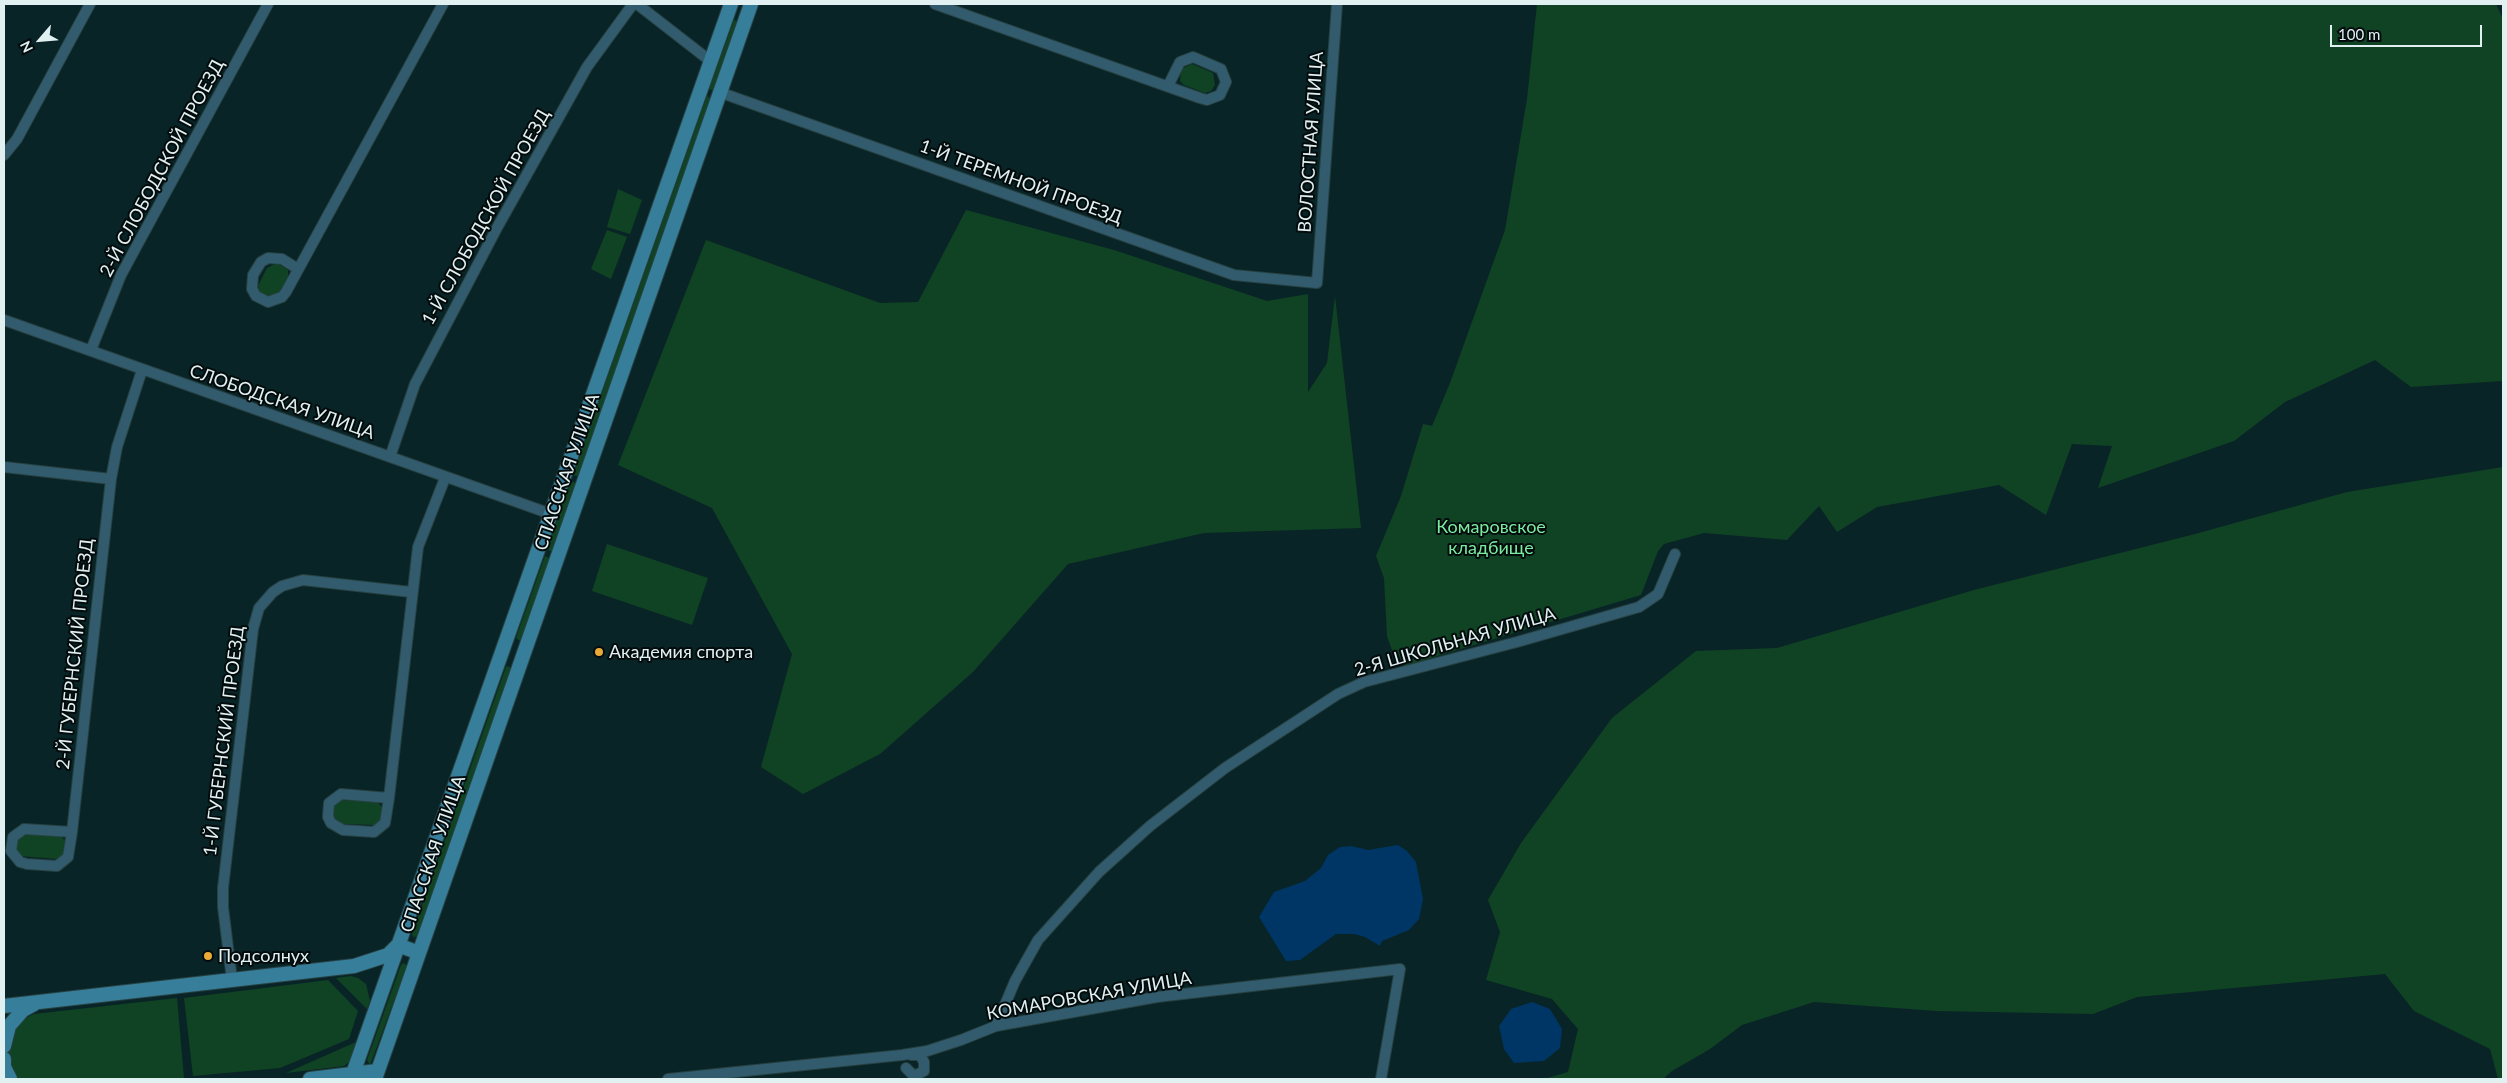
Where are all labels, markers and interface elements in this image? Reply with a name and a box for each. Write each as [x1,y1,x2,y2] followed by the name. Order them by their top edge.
[15,15,65,65] north arrow
[2332,15,2484,47] scale bar
[2338,25,2380,43] text: 100 m
[16,38,36,56] text: N
[1294,51,1328,233] street label: ВОЛОСТНАЯ УЛИЦА
[95,55,229,281] street label: 2-Й СЛОБОДСКОЙ ПРОЕЗД
[418,105,554,329] street label: 1-Й СЛОБОДСКОЙ ПРОЕЗД
[917,135,1125,229] street label: 1-Й ТЕРЕМНОЙ ПРОЕЗД
[187,360,377,444] street label: СЛОБОДСКАЯ УЛИЦА
[530,391,604,553] street label: СПАССКАЯ УЛИЦА
[1436,516,1546,558] park label: Комаровское кладбище
[52,538,98,770] street label: 2-Й ГУБЕРНСКИЙ ПРОЕЗД
[1352,603,1558,681] street label: 2-Я ШКОЛЬНАЯ УЛИЦА
[199,625,249,857] street label: 1-Й ГУБЕРНСКИЙ ПРОЕЗД
[609,641,753,663] place label: Академия спорта
[593,646,605,658] marker: Академия спорта
[396,773,470,935] street label: СПАССКАЯ УЛИЦА
[218,945,309,967] place label: Подсолнух
[202,950,214,962] marker: Подсолнух
[985,967,1193,1025] street label: КОМАРОВСКАЯ УЛИЦА

